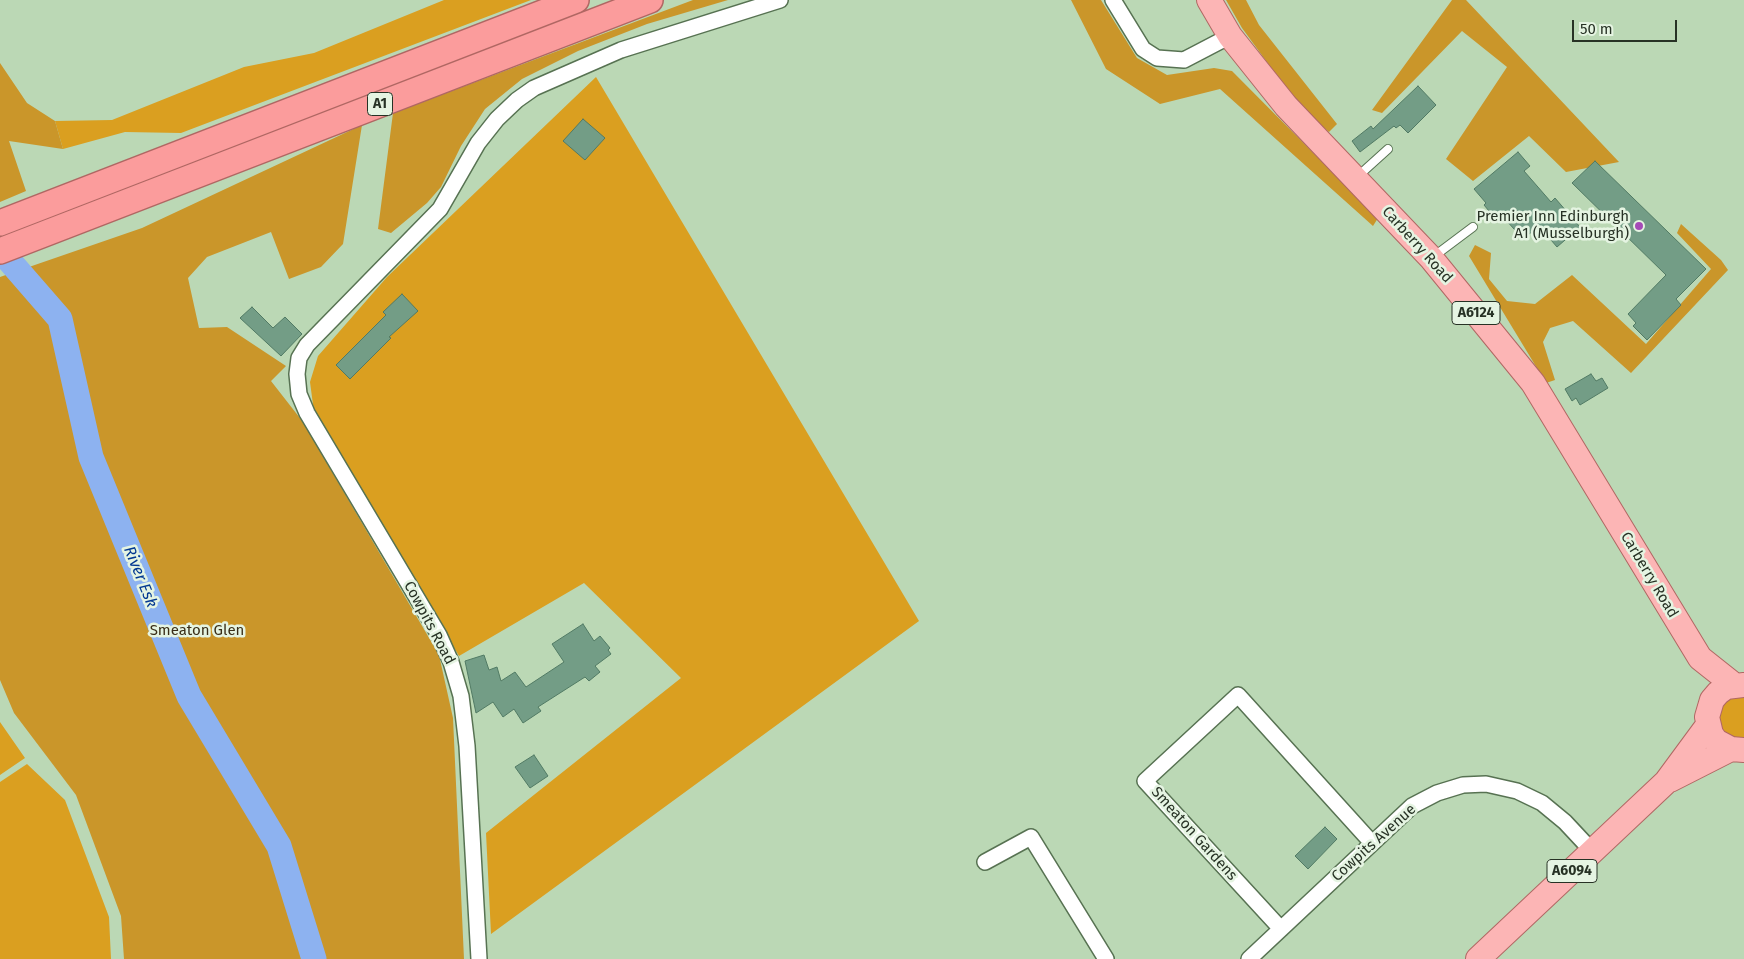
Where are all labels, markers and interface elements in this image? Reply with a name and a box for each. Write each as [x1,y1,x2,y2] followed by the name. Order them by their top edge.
[1574,10,1679,42] scale bar
[1580,20,1613,38] text: 50 m
[368,92,392,116] road number: A1
[1378,203,1456,287] street label: Carberry Road
[1477,208,1629,243] place label: Premier Inn Edinburgh A1 (Musselburgh)
[1633,220,1645,232] marker: Premier Inn Edinburgh A1 (Musselburgh)
[1452,302,1500,324] road number: A6124
[1616,529,1682,621] street label: Carberry Road
[119,543,161,611] water label: River Esk
[400,578,458,668] street label: Cowpits Road
[150,622,244,640] park label: Smeaton Glen
[1147,783,1241,885] street label: Smeaton Gardens
[1328,801,1420,885] street label: Cowpits Avenue
[1547,859,1597,882] road number: A6094

